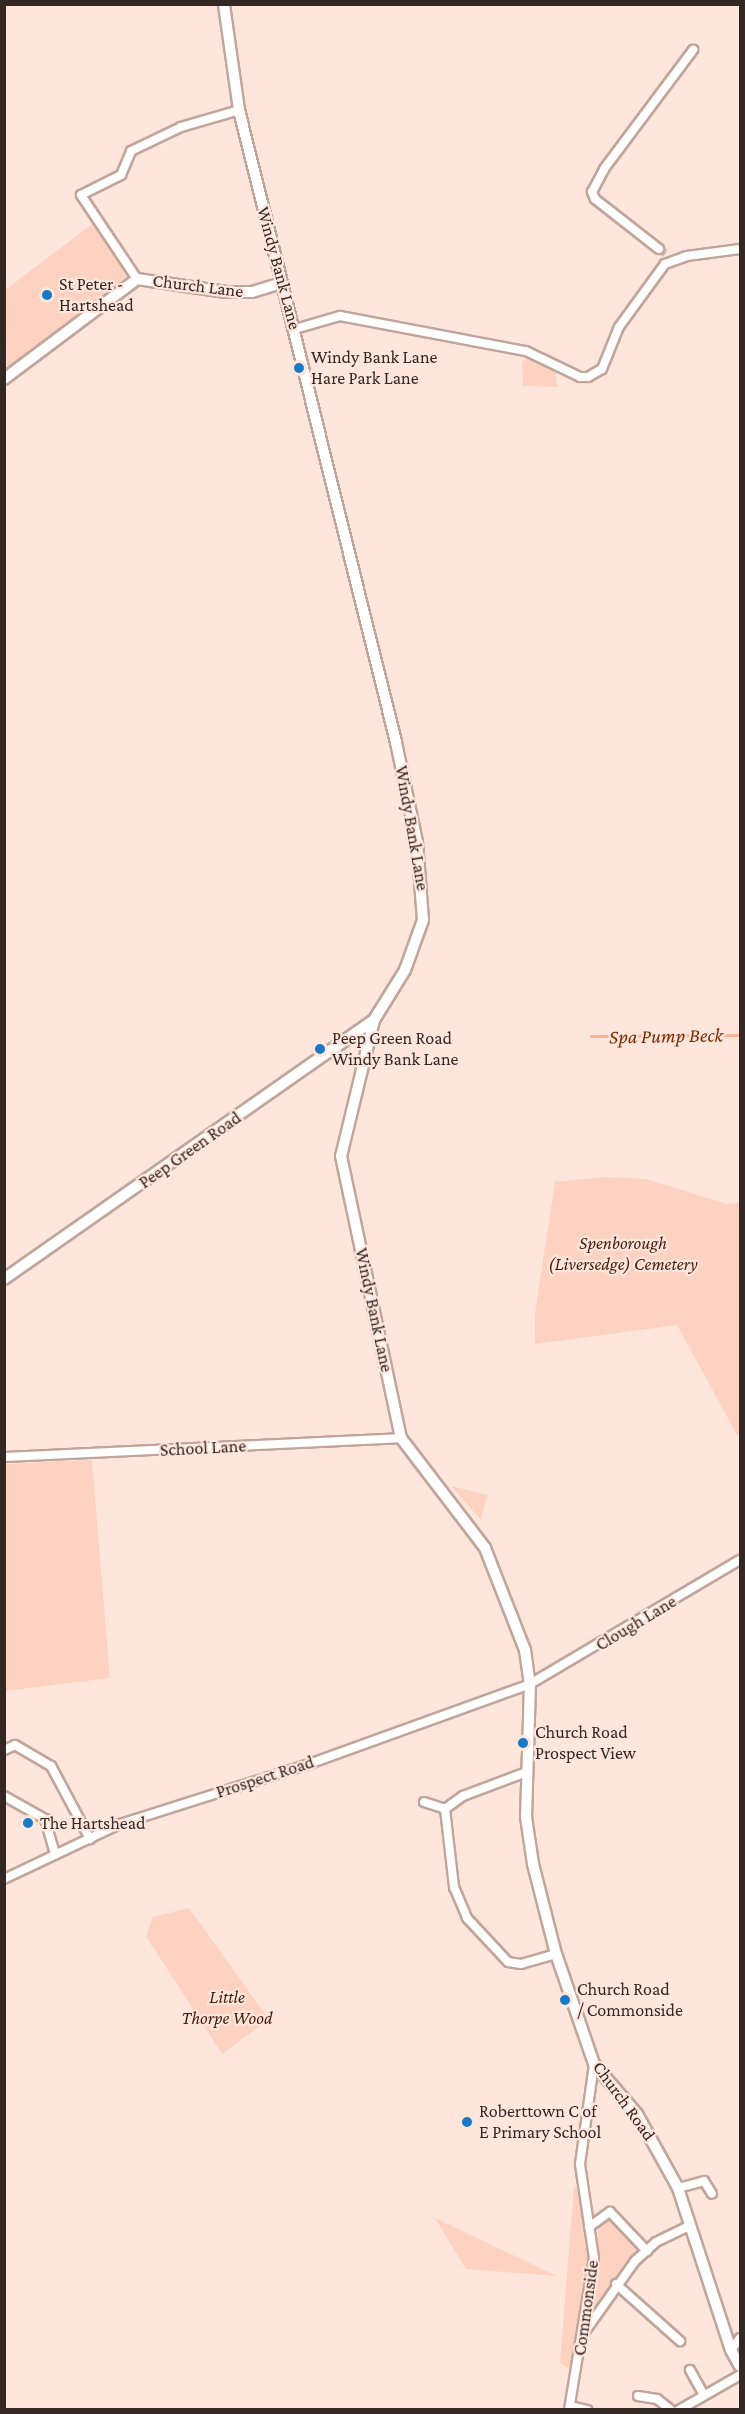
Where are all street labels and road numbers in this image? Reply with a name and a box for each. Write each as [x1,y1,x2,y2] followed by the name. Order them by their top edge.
[252,204,306,332] street label: Windy Bank Lane
[151,270,245,302] street label: Church Lane
[390,764,434,892] street label: Windy Bank Lane
[135,1107,245,1193] street label: Peep Green Road
[350,1246,398,1374] street label: Windy Bank Lane
[159,1435,247,1461] street label: School Lane
[592,1590,680,1656] street label: Clough Lane
[213,1751,317,1803] street label: Prospect Road
[588,2057,660,2145] street label: Church Road
[569,2259,603,2357] street label: Commonside

